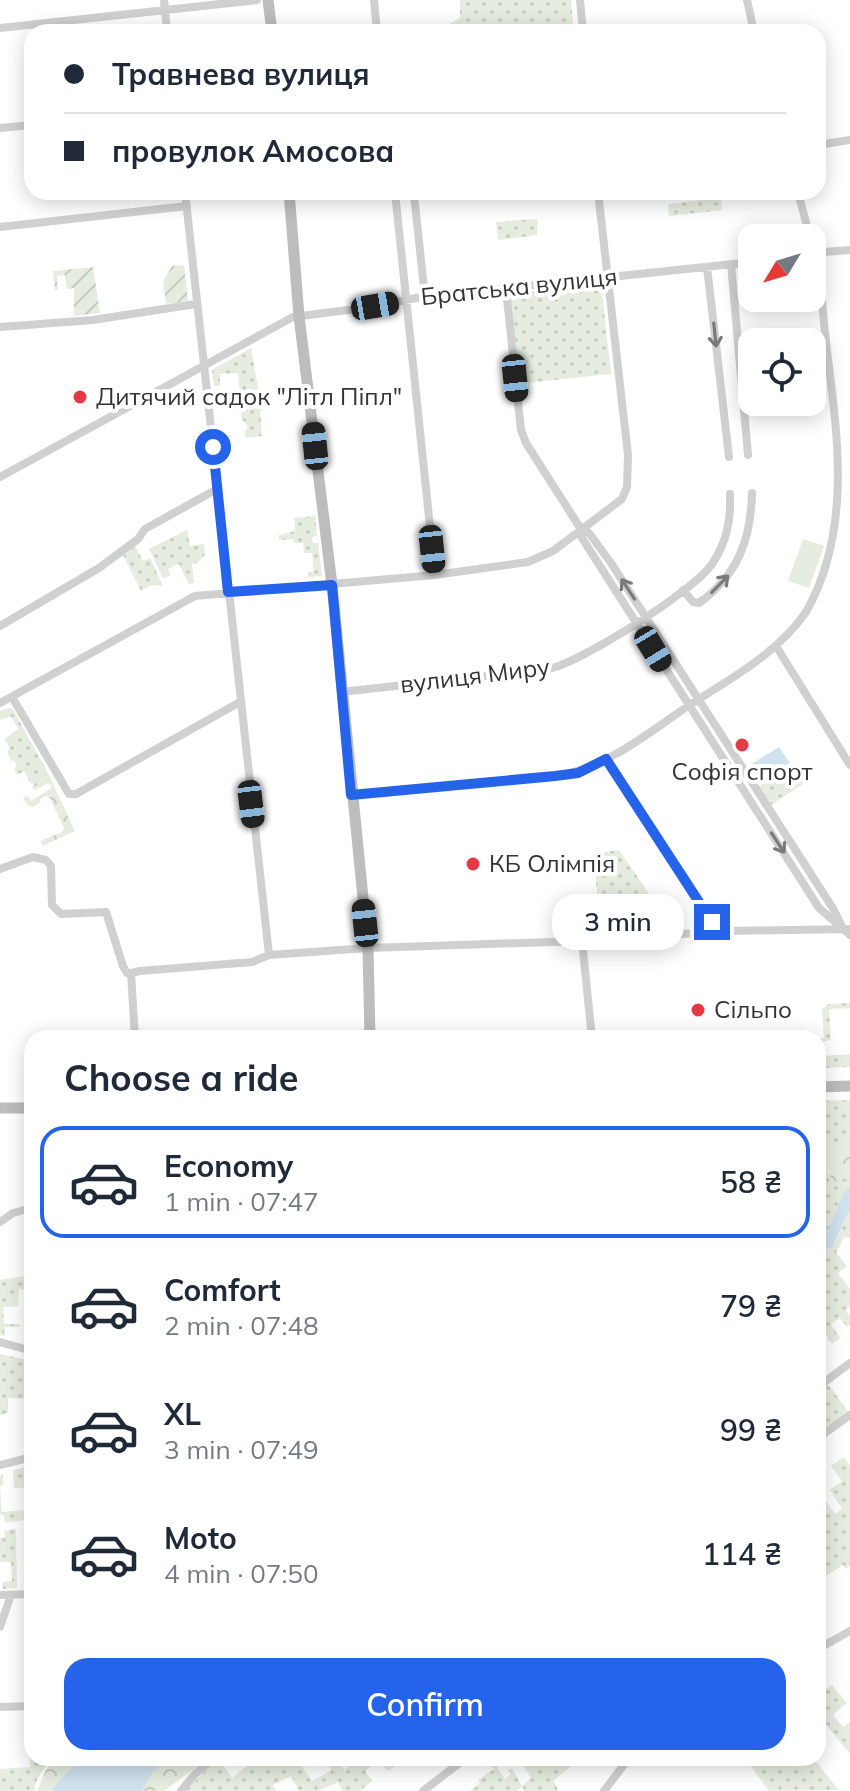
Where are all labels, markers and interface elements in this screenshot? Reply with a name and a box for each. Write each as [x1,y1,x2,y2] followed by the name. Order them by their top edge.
[112,55,370,93] text: Травнева вулиця
[112,132,394,170] text: провулок Амосова
[738,224,826,312] north arrow
[738,224,826,416] map controls
[419,261,619,311] street label: Братська вулиця
[349,290,401,322] car
[708,321,723,348] one-way arrow
[738,328,826,416] button: locate
[501,353,529,403] car
[96,381,402,411] place label: Дитячий садок "Літл Піпл"
[71,388,89,406] marker: Дитячий садок "Літл Піпл"
[301,421,329,471] car
[195,429,231,465] route start
[418,524,446,574] car
[710,575,729,594] one-way arrow
[619,578,635,601] one-way arrow
[630,622,676,676] car
[398,651,551,699] street label: вулиця Миру
[733,736,751,754] marker: Софія спорт
[671,756,813,786] place label: Софія спорт
[236,779,266,829] car
[771,831,787,854] one-way arrow
[489,848,615,878] place label: КБ Олімпія
[464,855,482,873] marker: КБ Олімпія
[552,894,684,950] callout: 3 min
[351,898,379,948] car
[694,904,730,940] route end
[584,905,652,938] text: 3 min
[714,994,792,1024] place label: Сільпо
[689,1001,707,1019] marker: Сільпо
[64,1055,298,1100] text: Choose a ride
[68,1146,140,1218] icon: car
[164,1147,293,1185] text: Economy
[720,1163,782,1201] text: 58 ₴
[164,1185,319,1218] text: 1 min · 07:47
[68,1270,140,1342] icon: car
[164,1271,281,1309] text: Comfort
[720,1287,782,1325] text: 79 ₴
[164,1309,319,1342] text: 2 min · 07:48
[68,1394,140,1466] icon: car
[164,1395,201,1433] text: XL
[720,1411,782,1449] text: 99 ₴
[164,1433,319,1466] text: 3 min · 07:49
[68,1518,140,1590] icon: car
[164,1519,237,1557] text: Moto
[702,1535,782,1573] text: 114 ₴
[164,1557,319,1590] text: 4 min · 07:50
[64,1658,786,1750] button: Confirm

